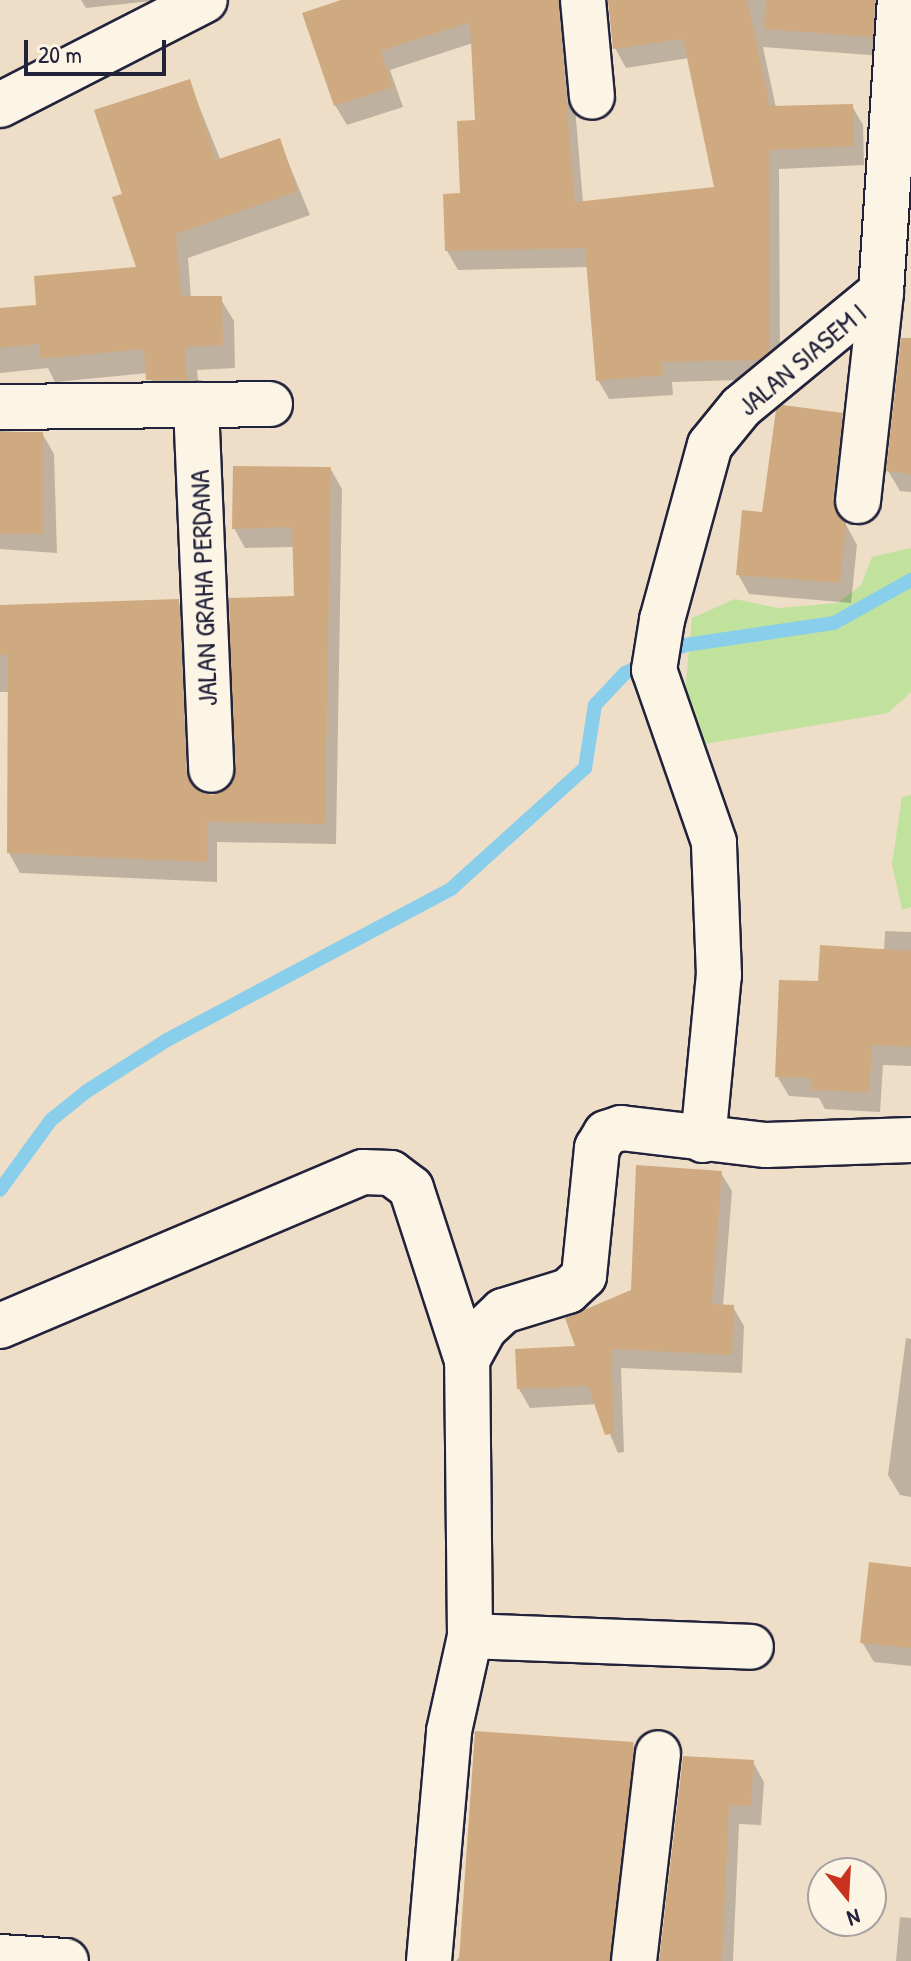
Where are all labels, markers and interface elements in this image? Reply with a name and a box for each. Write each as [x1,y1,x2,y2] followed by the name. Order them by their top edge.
[28,24,170,74] scale bar
[38,38,82,70] text: 20 m
[731,296,873,422] street label: JALAN SIASEM I
[182,469,224,707] street label: JALAN GRAHA PERDANA
[807,1857,887,1937] north arrow
[844,1902,864,1934] text: N

